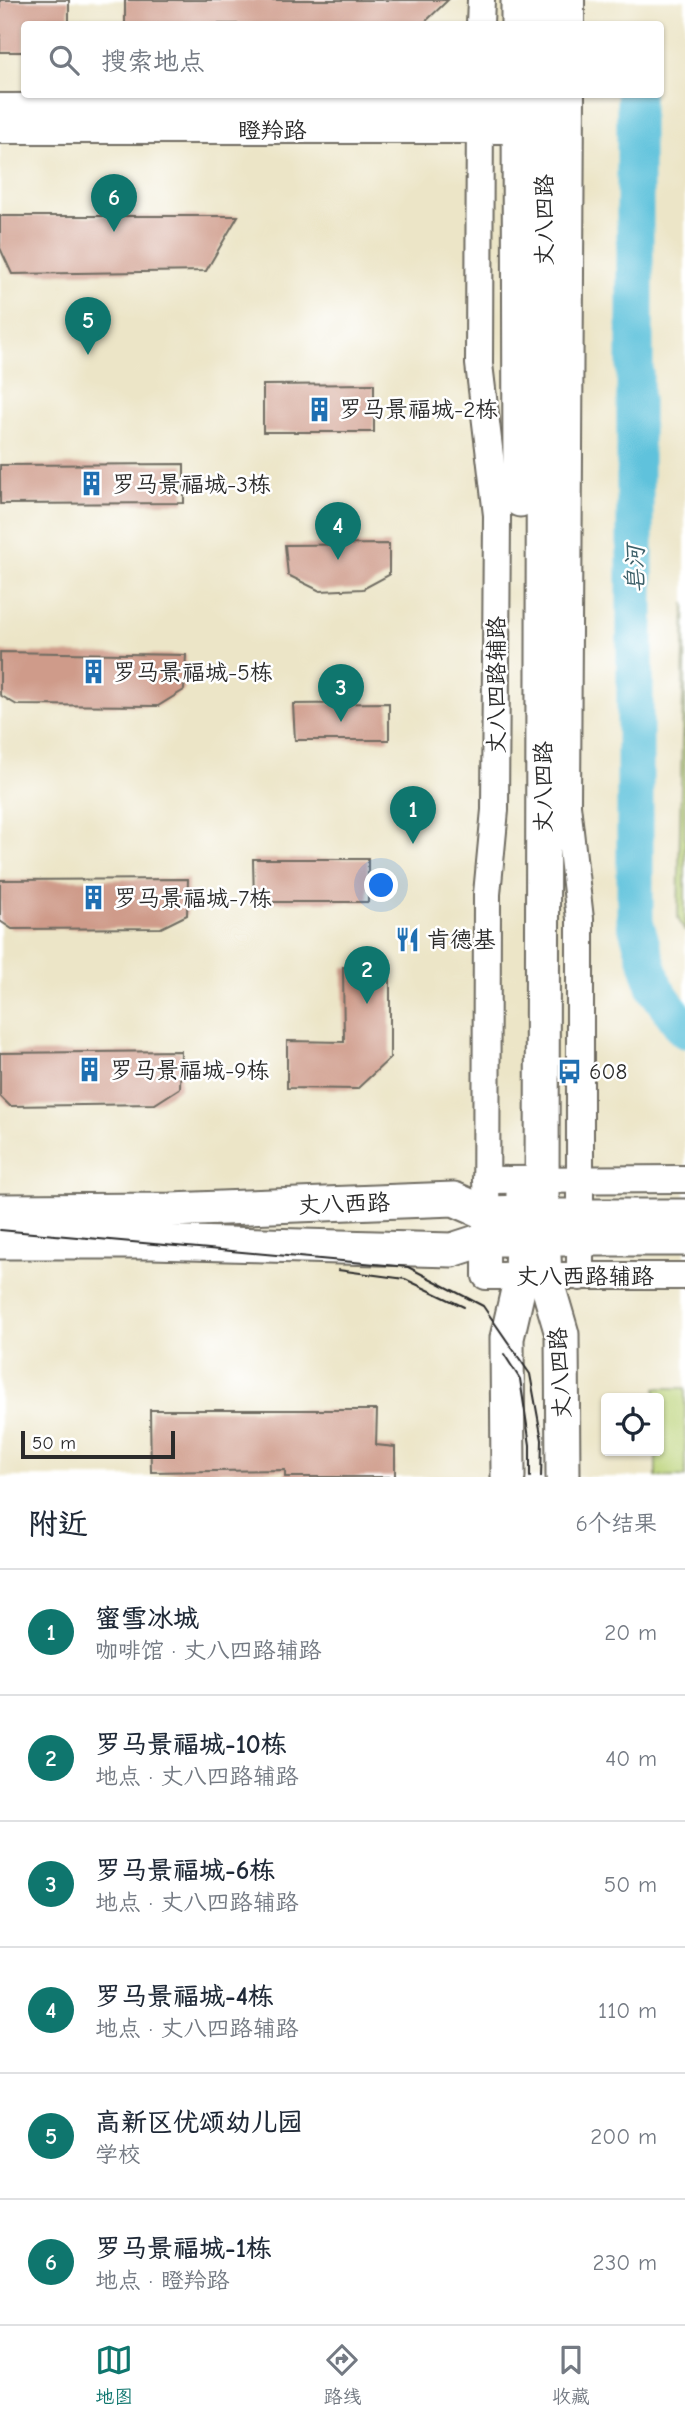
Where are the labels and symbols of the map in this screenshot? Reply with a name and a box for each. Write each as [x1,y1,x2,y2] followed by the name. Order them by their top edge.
[238,117,307,144] street label: 瞪羚路
[91,174,137,232] pin: 6
[531,174,558,266] street label: 丈八四路
[65,297,111,355] pin: 5
[305,395,333,423] building icon: 罗马景福城-2栋
[339,396,498,423] place label: 罗马景福城-2栋
[78,470,106,498] building icon: 罗马景福城-3栋
[112,471,271,498] place label: 罗马景福城-3栋
[315,502,361,560] pin: 4
[621,541,649,593] water label: 皂河
[483,616,510,754] street label: 丈八四路辅路
[79,658,107,686] building icon: 罗马景福城-5栋
[113,659,273,686] place label: 罗马景福城-5栋
[318,664,364,722] pin: 3
[530,741,557,833] street label: 丈八四路
[390,786,436,844] pin: 1
[364,868,398,902] your location
[80,884,108,912] building icon: 罗马景福城-7栋
[114,885,272,912] place label: 罗马景福城-7栋
[393,925,421,953] restaurant icon: 肯德基
[427,926,496,953] place label: 肯德基
[344,946,390,1004] pin: 2
[76,1056,104,1084] building icon: 罗马景福城-9栋
[110,1057,269,1084] place label: 罗马景福城-9栋
[555,1057,583,1085] bus stop icon: 608
[589,1058,627,1085] place label: 608
[298,1189,390,1219] street label: 丈八西路
[516,1263,654,1290] street label: 丈八西路辅路
[544,1326,576,1420] street label: 丈八四路
[21,1428,175,1460] scale bar

